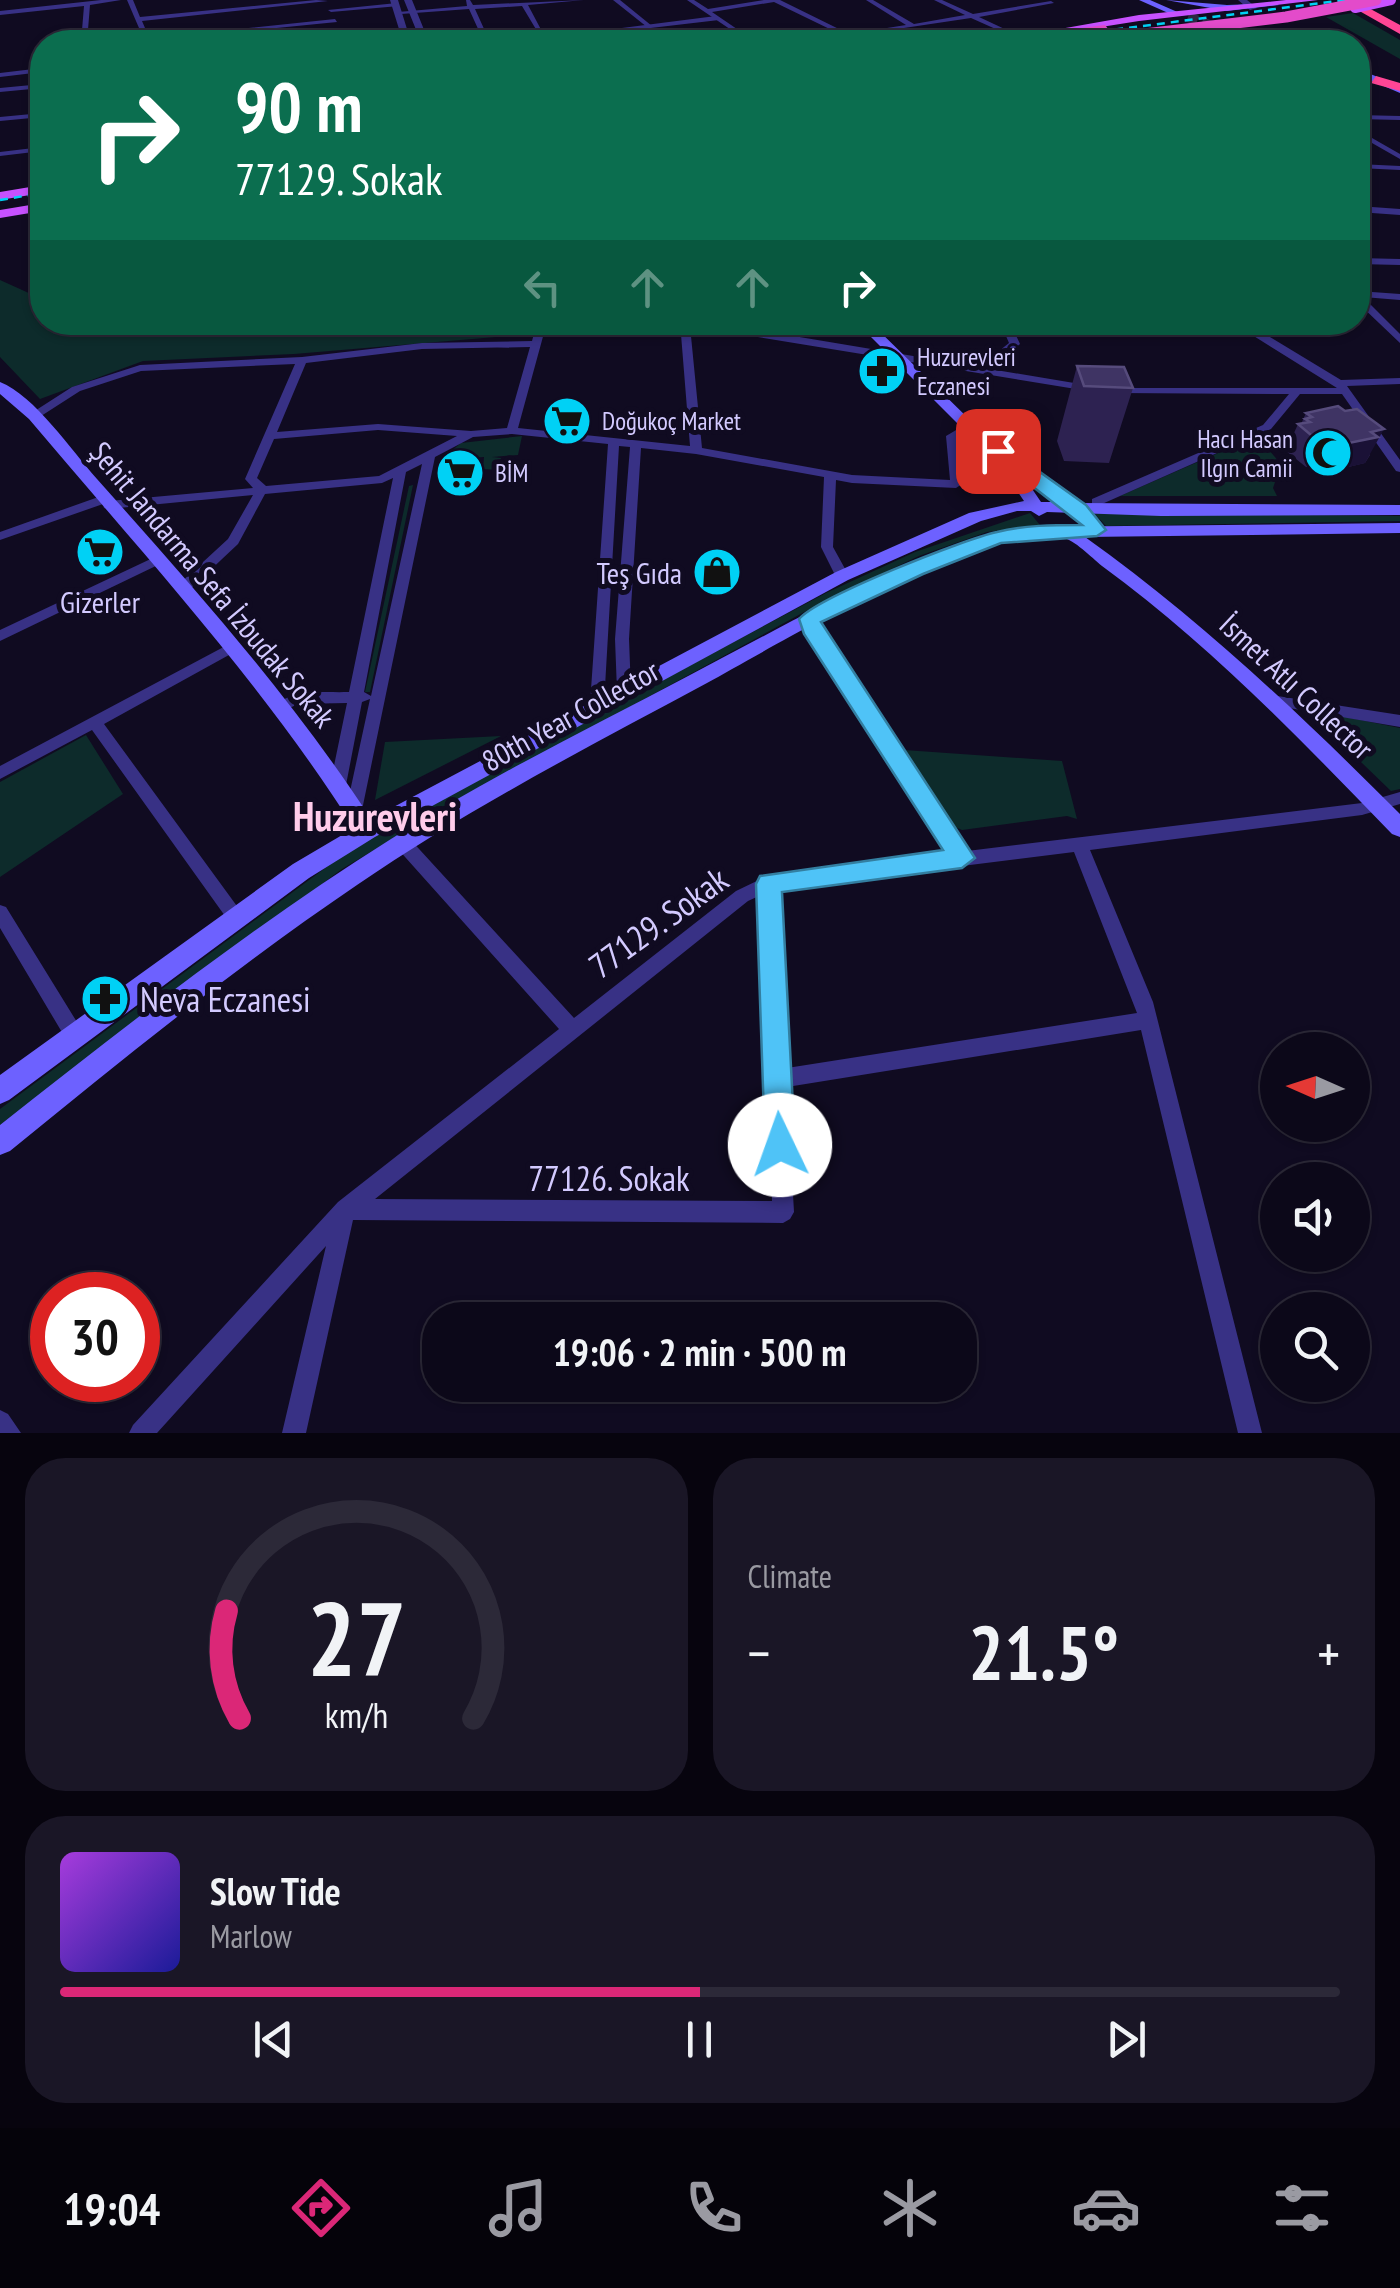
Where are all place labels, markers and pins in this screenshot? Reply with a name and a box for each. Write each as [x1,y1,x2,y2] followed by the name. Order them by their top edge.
[917,341,1016,402] place label: Huzurevleri Eczanesi
[856,345,908,397] pharmacy icon: Huzurevleri Eczanesi
[541,395,593,447] supermarket icon: Doğukoç Market
[602,405,741,437] place label: Doğukoç Market
[956,409,1041,494] pin
[1197,423,1293,484] place label: Hacı Hasan Ilgın Camii
[1302,427,1354,479] mosque icon: Hacı Hasan Ilgın Camii
[434,447,486,499] supermarket icon: BİM
[495,457,529,489] place label: BİM
[74,526,126,578] supermarket icon: Gizerler
[691,546,743,598] shop icon: Teş Gıda
[597,553,682,592] place label: Teş Gıda
[60,582,141,621] place label: Gizerler
[79,973,131,1025] pharmacy icon: Neva Eczanesi
[140,976,311,1022] place label: Neva Eczanesi

